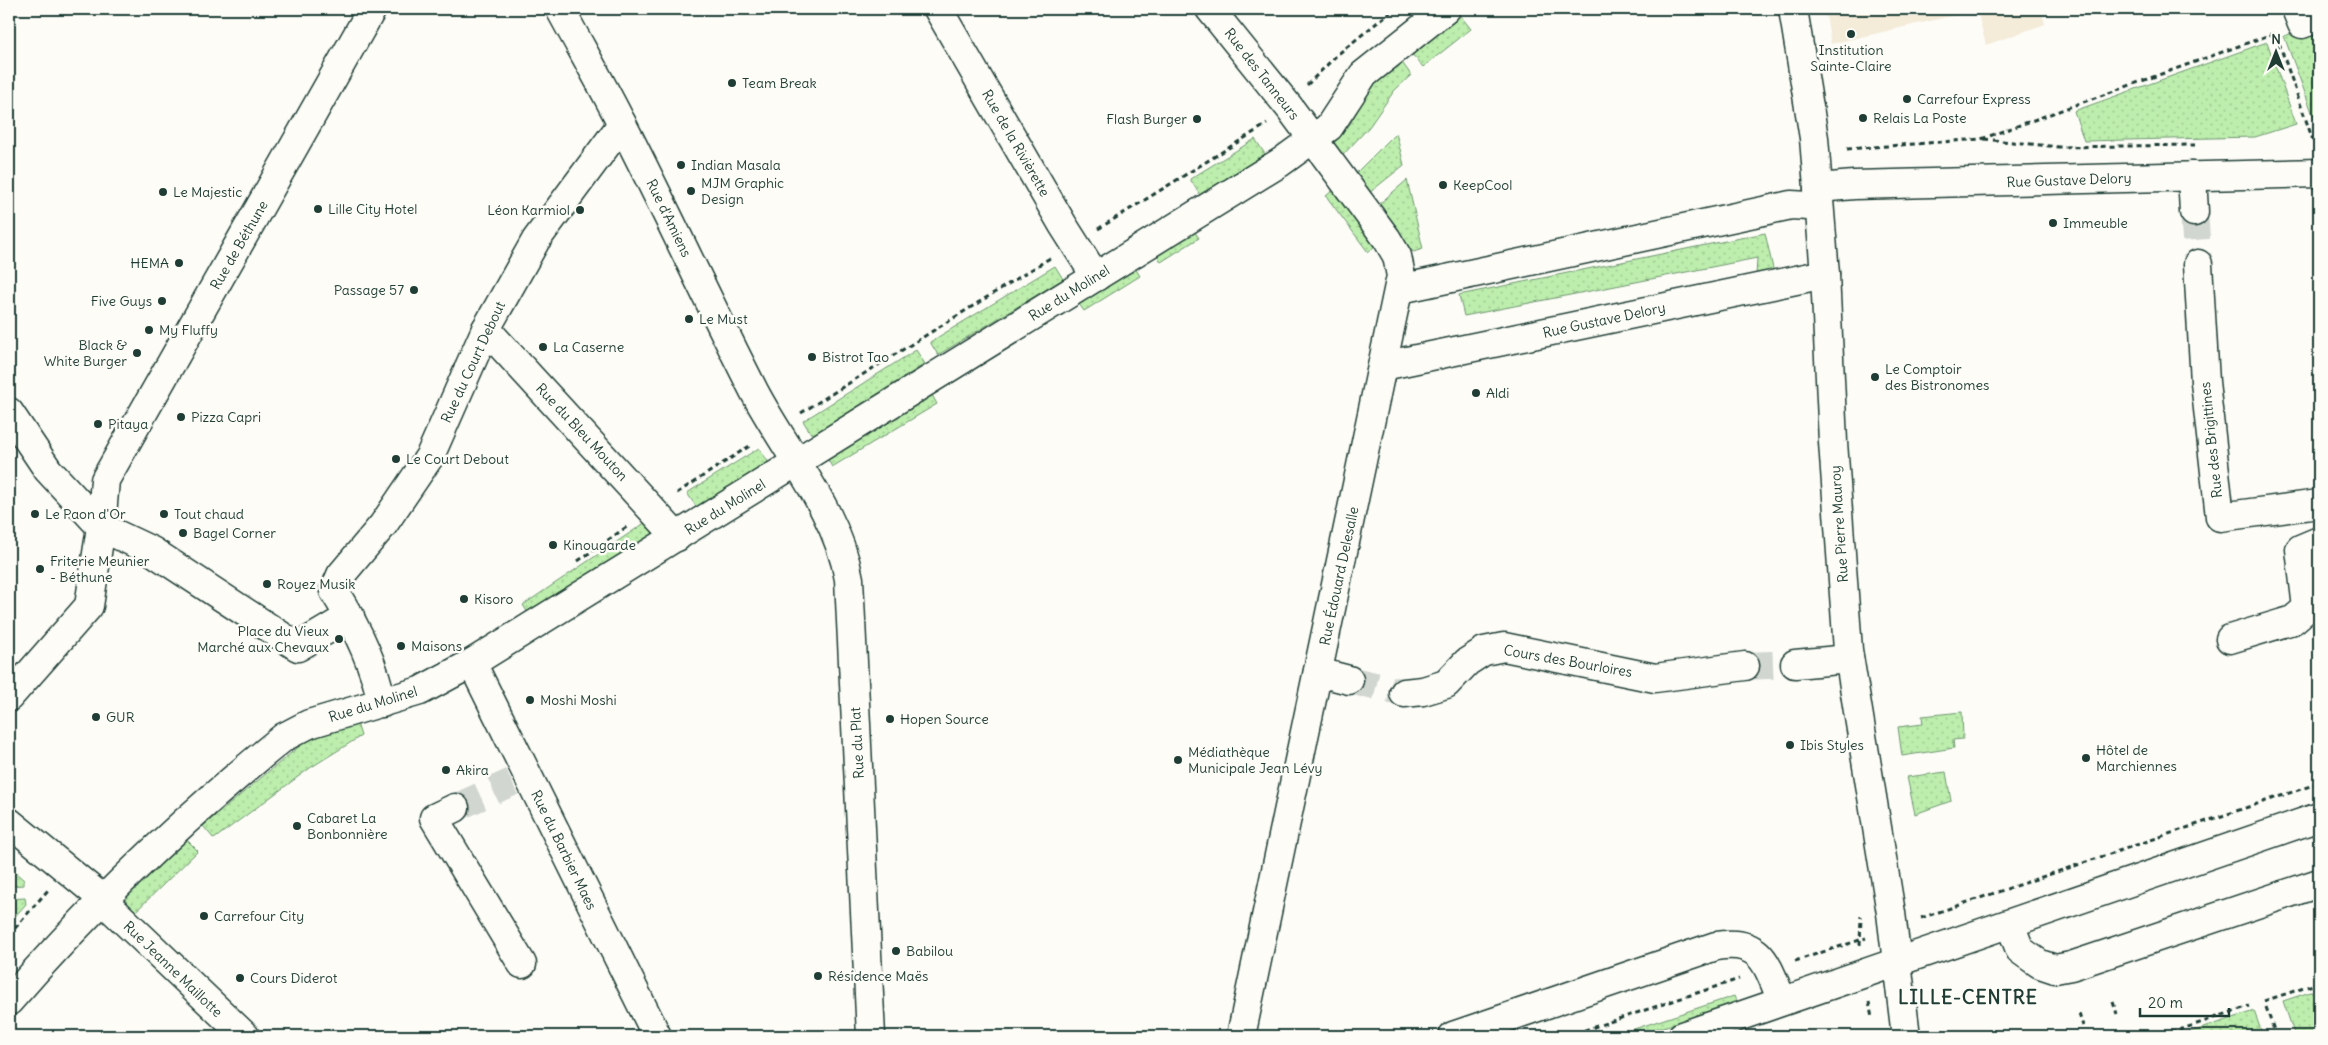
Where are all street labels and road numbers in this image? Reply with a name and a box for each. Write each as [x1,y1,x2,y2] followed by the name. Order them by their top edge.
[1221,24,1303,124] street label: Rue des Tanneurs
[978,86,1054,200] street label: Rue de la Rivièrette
[2006,169,2132,191] street label: Rue Gustave Delory
[642,176,696,260] street label: Rue d'Amiens
[206,197,272,293] street label: Rue de Béthune
[1025,261,1113,325] street label: Rue du Molinel
[437,298,509,426] street label: Rue du Court Debout
[1541,298,1667,342] street label: Rue Gustave Delory
[532,379,632,485] street label: Rue du Bleu Mouton
[2196,381,2226,499] street label: Rue des Brigittines
[1826,465,1852,583] street label: Rue Pierre Mauroy
[681,475,769,539] street label: Rue du Molinel
[1315,505,1363,647] street label: Rue Édouard Delesalle
[1502,641,1634,681] street label: Cours des Bourloires
[327,682,419,726] street label: Rue du Molinel
[846,706,868,779] street label: Rue du Plat
[527,787,601,913] street label: Rue du Barbier Maes
[120,917,226,1021] street label: Rue Jeanne Maillotte

